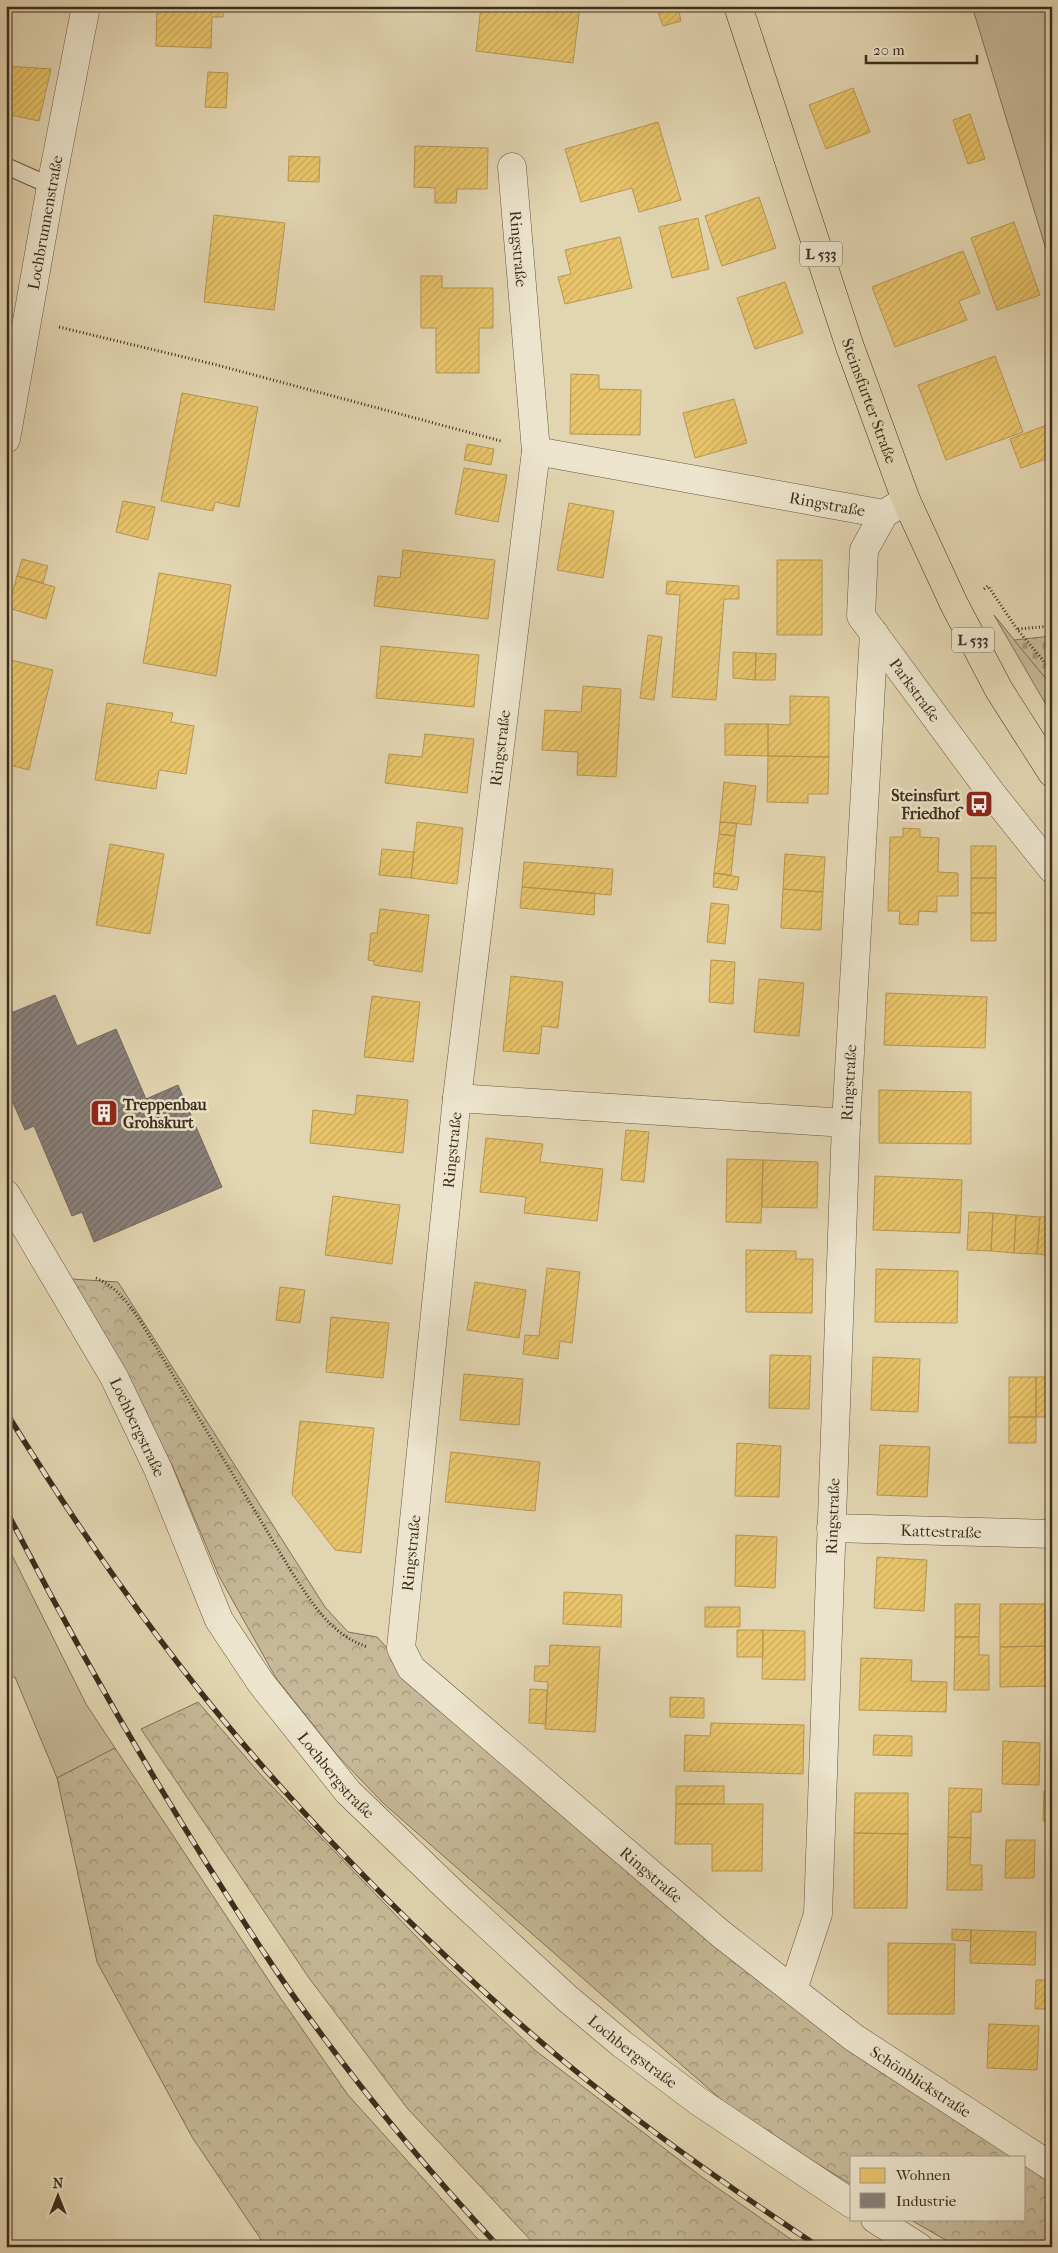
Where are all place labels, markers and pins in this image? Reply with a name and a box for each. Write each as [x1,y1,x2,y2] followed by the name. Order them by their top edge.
[891,786,964,823] place label: Steinsfurt Friedhof
[964,789,994,819] bus stop icon: Steinsfurt Friedhof
[122,1095,208,1132] place label: Treppenbau Grohskurt
[89,1098,119,1128] building icon: Treppenbau Grohskurt

